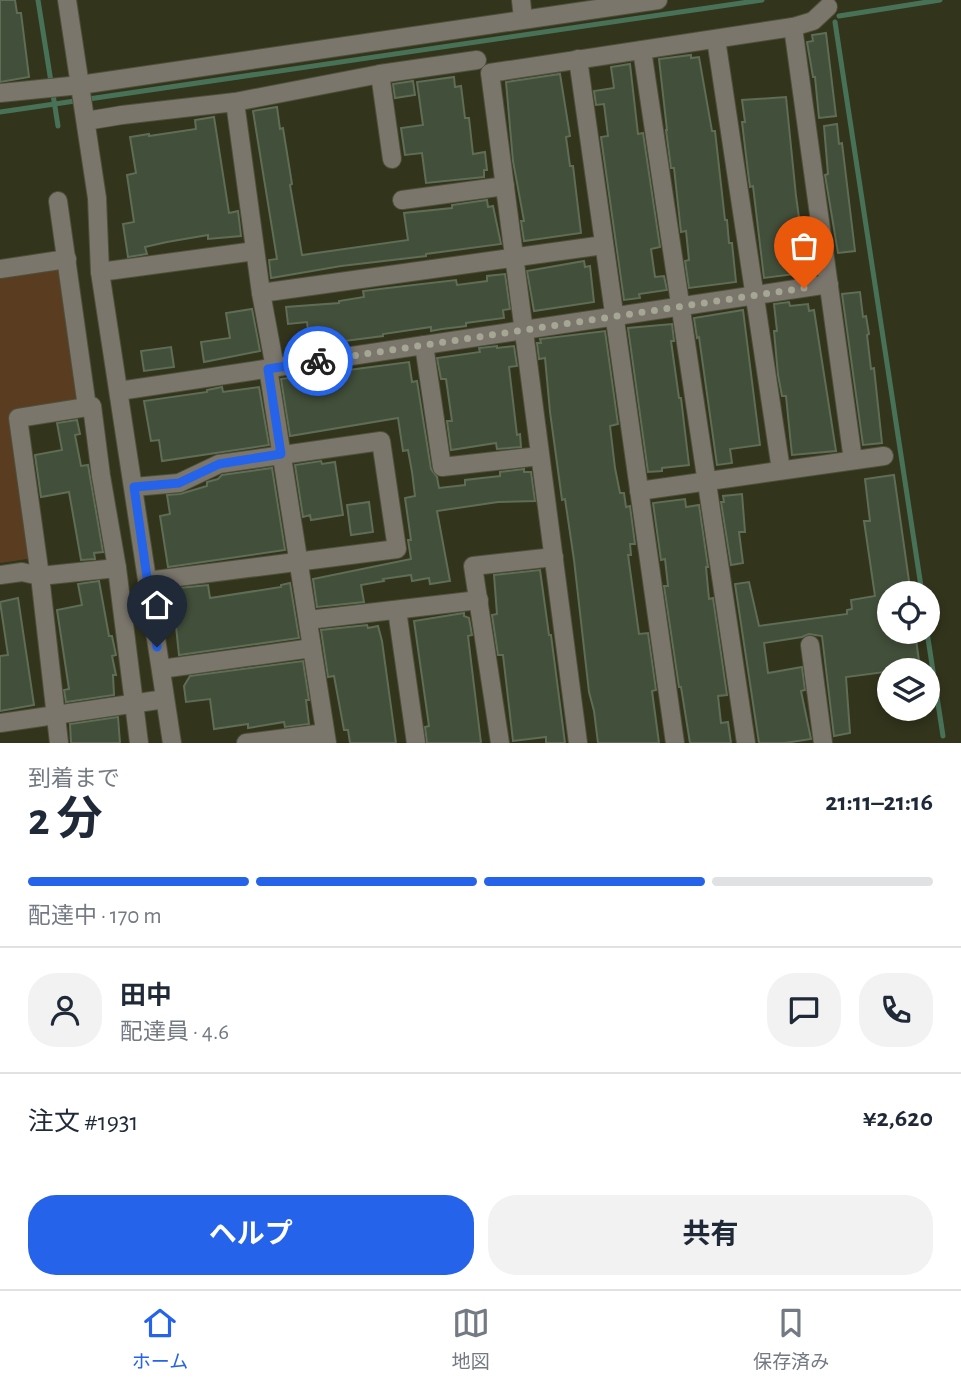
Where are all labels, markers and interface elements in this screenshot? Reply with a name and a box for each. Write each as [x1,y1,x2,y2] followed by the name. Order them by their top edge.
[774,216,834,288] pin
[785,227,823,265] icon: bag
[283,326,353,396] courier
[299,342,337,380] icon: bike
[127,575,187,647] pin
[877,581,940,721] map controls
[877,581,940,644] button: locate
[138,586,176,624] icon: home
[877,658,940,721] button: layers
[28,768,120,791] text: 到着まで
[825,789,933,815] text: 21:11–21:16
[28,797,103,843] text: 2 分
[28,905,162,928] text: 配達中 · 170 m
[28,973,102,1047] button: person
[767,973,841,1047] button: chat
[859,973,933,1047] button: phone
[120,983,172,1009] text: 田中
[120,1021,229,1044] text: 配達員 · 4.6
[863,1105,933,1131] text: ¥2,620
[28,1109,139,1135] text: 注文 #1931
[28,1195,474,1275] button: ヘルプ
[488,1195,933,1275] button: 共有
[132,1304,188,1374] tab: ホーム
[452,1304,490,1374] tab: 地図
[753,1304,829,1374] tab: 保存済み

